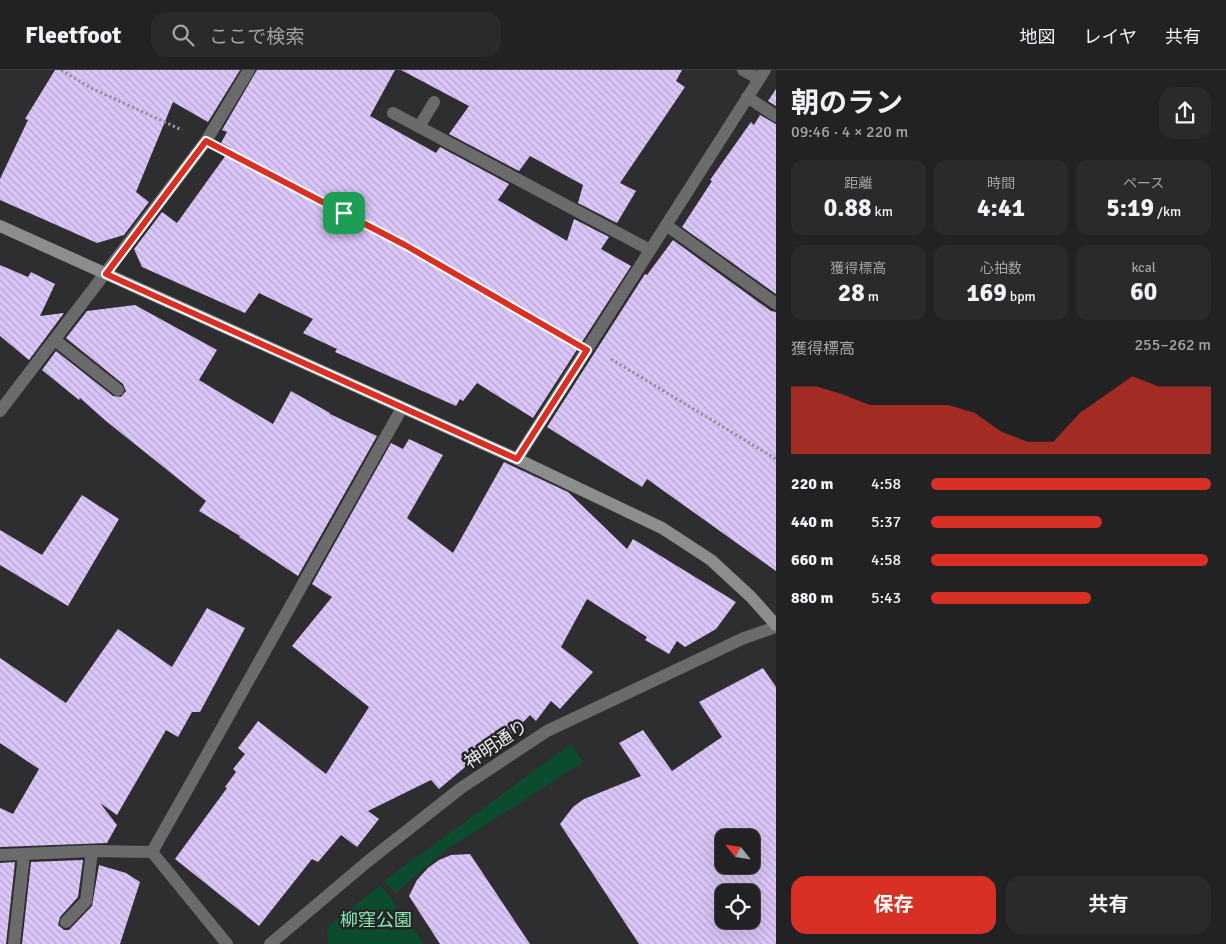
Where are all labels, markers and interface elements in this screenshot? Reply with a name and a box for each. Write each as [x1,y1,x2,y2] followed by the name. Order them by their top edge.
[151,12,501,57] search box
[25,20,121,50] text: Fleetfoot
[169,21,197,49] icon: search
[209,25,304,49] text: ここで検索
[1020,26,1056,48] text: 地図
[1084,26,1137,48] text: レイヤ
[1165,26,1201,48] text: 共有
[791,86,903,120] text: 朝のラン
[1159,87,1211,139] button: share
[791,122,908,142] text: 09:46 · 4 × 220 m
[844,175,872,192] text: 距離
[987,175,1015,192] text: 時間
[1123,175,1164,192] text: ペース
[323,192,365,234] pin
[824,192,872,223] text: 0.88
[977,192,1025,223] text: 4:41
[1106,192,1154,223] text: 5:19
[330,199,358,227] icon: arrive
[872,203,893,220] text: km
[1154,203,1181,220] text: /km
[1131,259,1156,276] text: kcal
[830,260,886,277] text: 獲得標高
[980,260,1022,277] text: 心拍数
[1130,276,1157,307] text: 60
[838,277,865,308] text: 28
[966,277,1007,308] text: 169
[865,288,879,305] text: m
[1007,288,1036,305] text: bpm
[1134,335,1211,355] text: 255–262 m
[791,339,855,359] text: 獲得標高
[791,474,833,494] text: 220 m
[871,474,901,494] text: 4:58
[791,512,833,532] text: 440 m
[871,512,901,532] text: 5:37
[791,550,833,570] text: 660 m
[871,550,901,570] text: 4:58
[791,588,833,608] text: 880 m
[871,588,901,608] text: 5:43
[460,715,532,773] street label: 神明通り
[715,829,760,874] north arrow
[715,829,760,929] map controls
[791,876,996,934] button: 保存
[1006,876,1211,934] button: 共有
[715,884,760,929] button: locate
[340,909,412,931] park label: 柳窪公園

